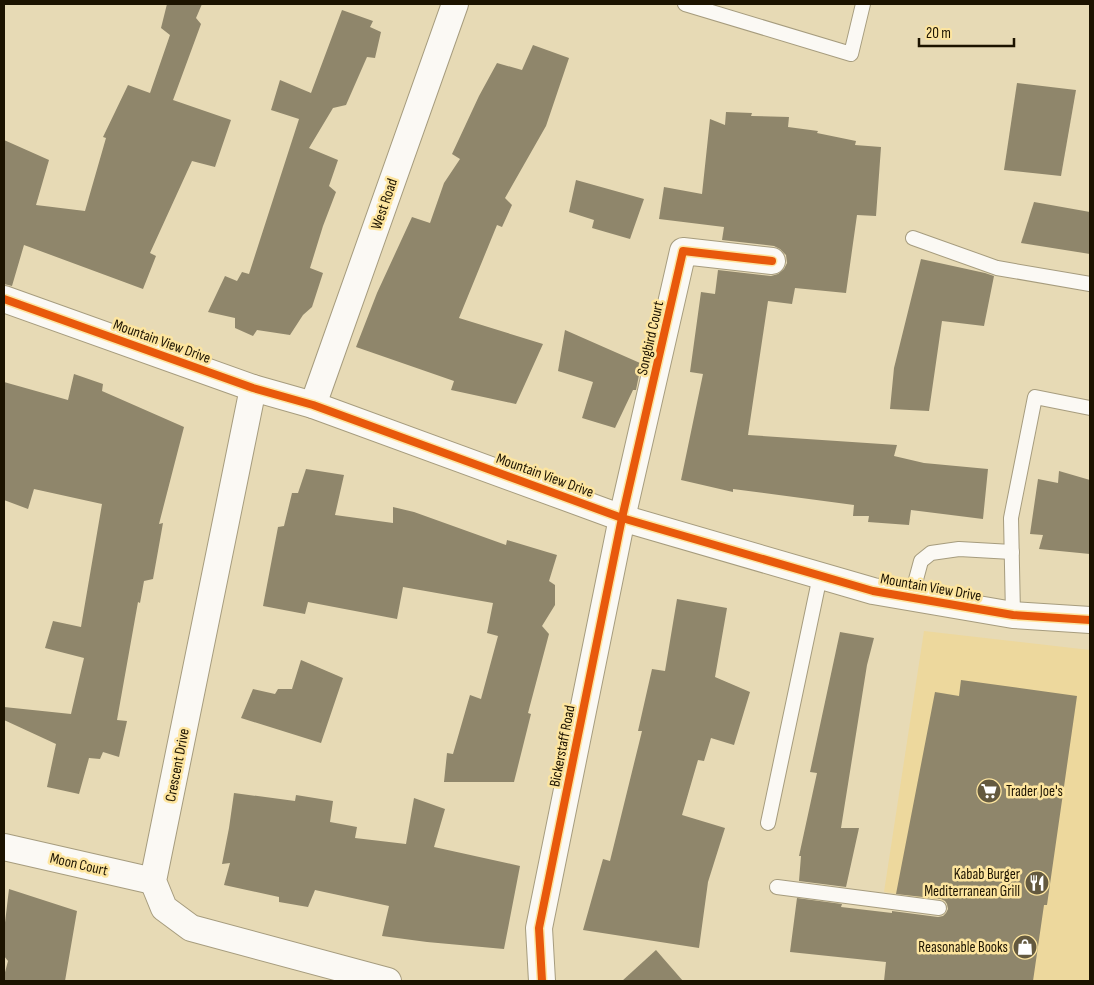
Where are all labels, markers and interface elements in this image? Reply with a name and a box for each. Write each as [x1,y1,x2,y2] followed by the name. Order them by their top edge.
[919,15,1014,47] scale bar
[926,24,951,43] text: 20 m
[367,176,402,232] street label: West Road
[633,299,668,377] street label: Songbird Court
[111,315,213,368] street label: Mountain View Drive
[494,449,596,502] street label: Mountain View Drive
[879,569,983,606] street label: Mountain View Drive
[545,704,580,789] street label: Bickerstaff Road
[161,727,194,803] street label: Crescent Drive
[976,778,1002,804] supermarket icon: Trader Joe's
[1006,782,1063,801] place label: Trader Joe's
[48,849,110,880] street label: Moon Court
[924,865,1021,901] place label: Kabab Burger Mediterranean Grill
[1024,870,1050,896] restaurant icon: Kabab Burger Mediterranean Grill
[1012,934,1038,960] shop icon: Reasonable Books
[918,938,1008,957] place label: Reasonable Books

